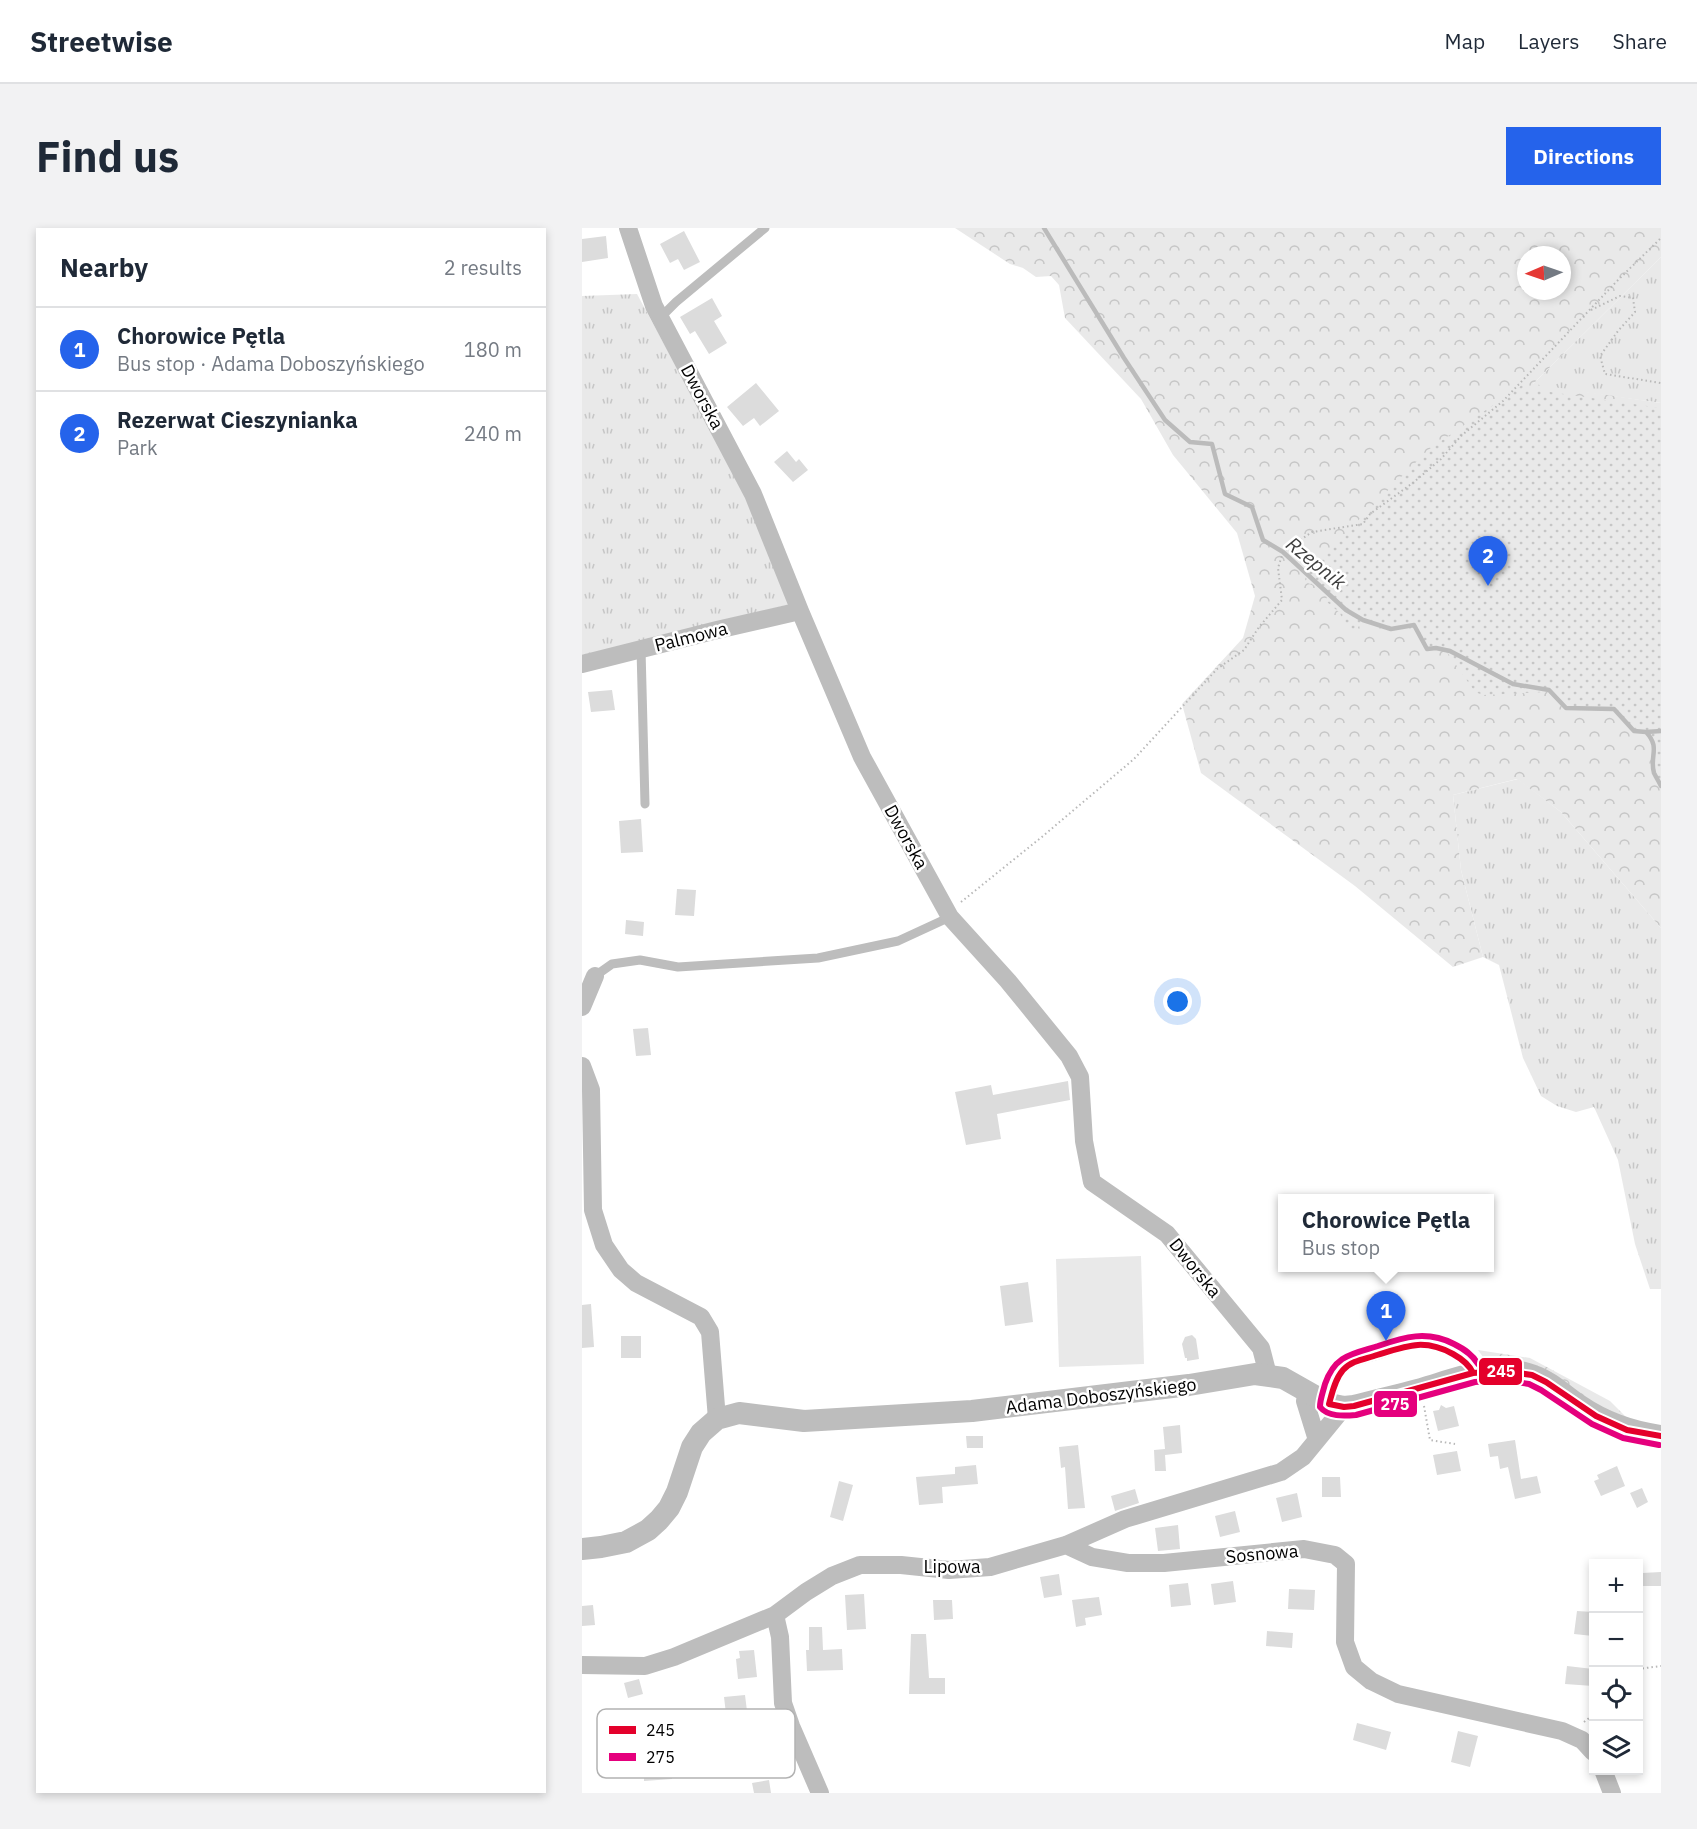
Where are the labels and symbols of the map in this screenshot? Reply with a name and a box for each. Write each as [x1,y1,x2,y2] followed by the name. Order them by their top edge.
[1517,246,1571,300] north arrow
[676,360,729,434] street label: Dworska
[1281,530,1352,595] water label: Rzepnik
[1468,536,1508,586] pin: 2
[652,616,730,657] street label: Palmowa
[879,800,934,873] street label: Dworska
[1163,987,1192,1016] your location
[1164,1233,1227,1303] street label: Dworska
[1366,1292,1406,1341] pin: 1
[1478,1357,1523,1386] line badge: 245
[1487,1361,1516,1381] text: 245
[1004,1372,1198,1419] street label: Adama Doboszyńskiego
[1373,1390,1418,1418] line badge: 275
[1381,1394,1410,1414] text: 275
[1225,1539,1300,1568] street label: Sosnowa
[923,1555,981,1578] street label: Lipowa
[597,1709,795,1778] legend
[646,1720,675,1740] text: 245
[646,1747,675,1767] text: 275

